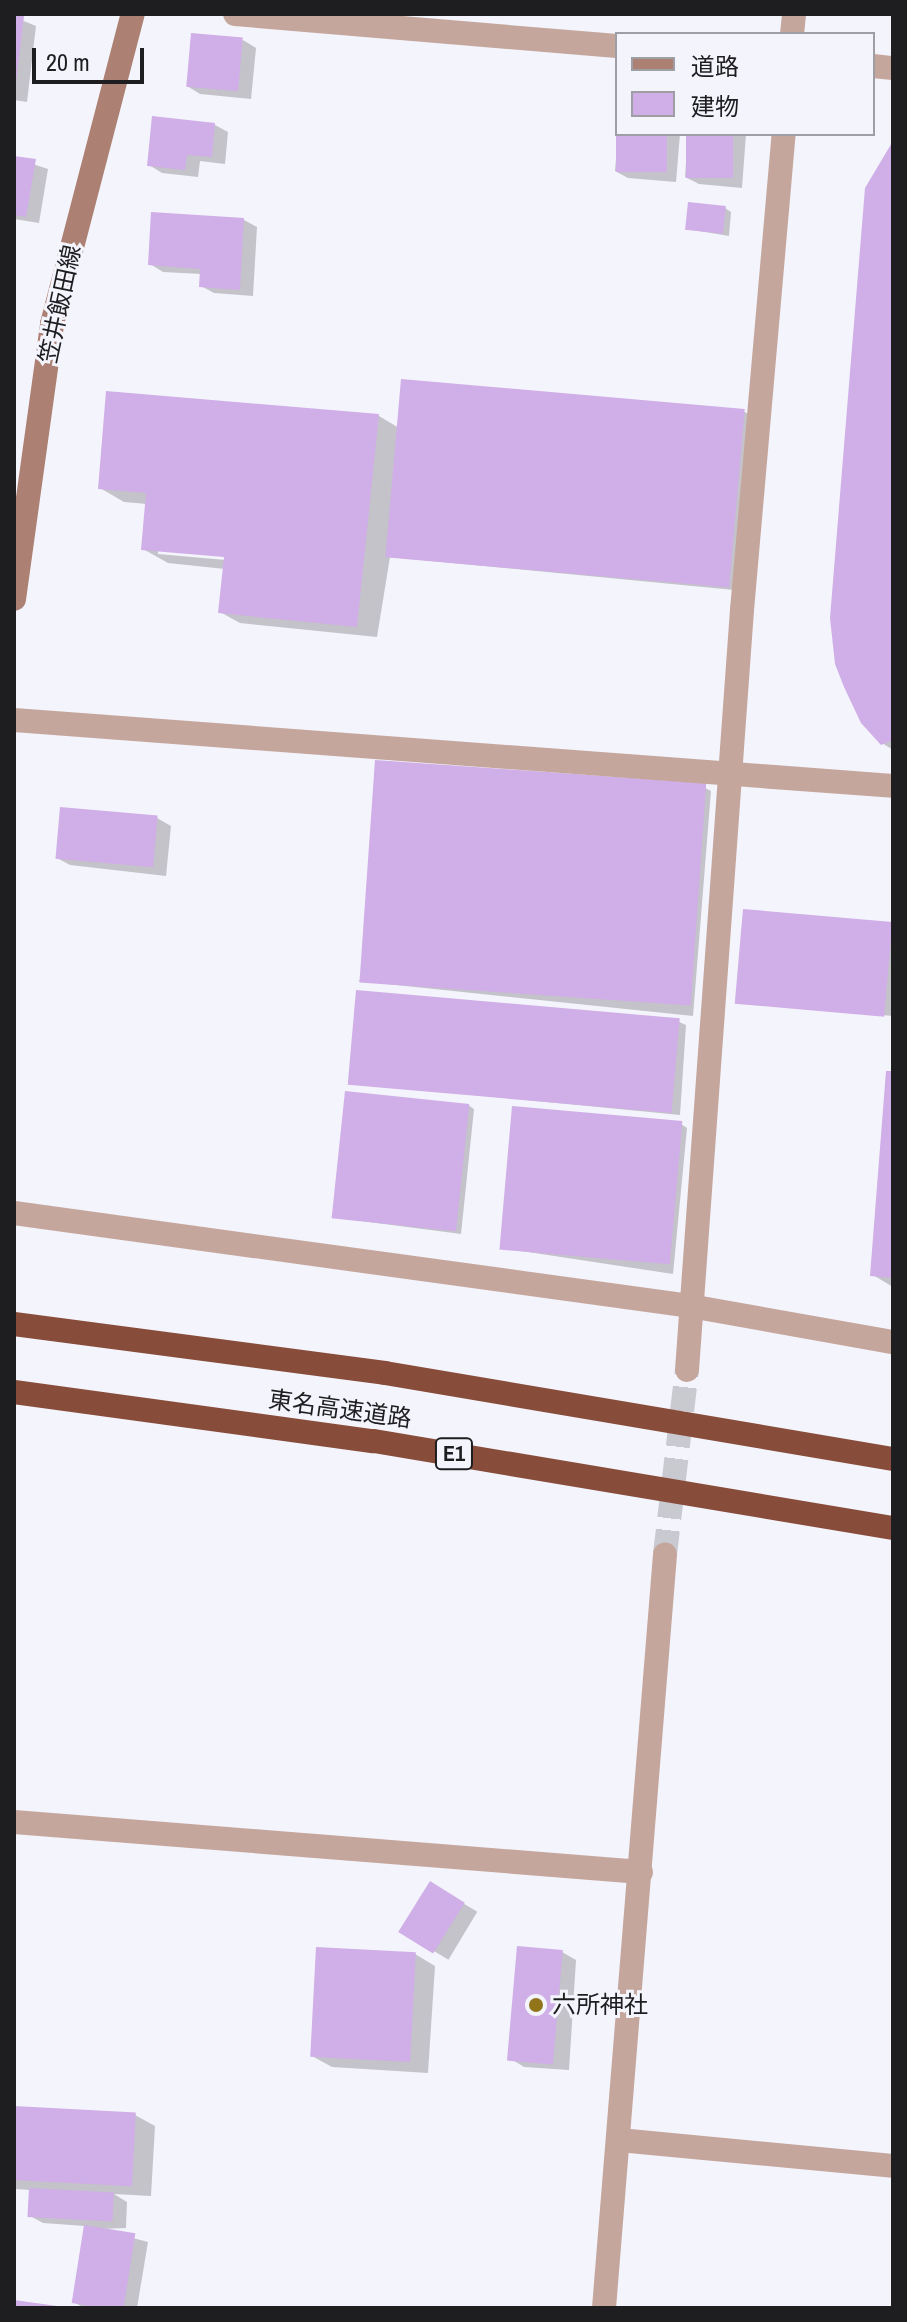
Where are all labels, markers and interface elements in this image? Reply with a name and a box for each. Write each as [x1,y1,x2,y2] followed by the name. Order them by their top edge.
[36,32,148,82] scale bar
[615,32,875,136] legend
[46,46,90,78] text: 20 m
[691,50,739,82] text: 道路
[691,90,739,122] text: 建物
[33,242,87,366] street label: 笠井飯田線
[267,1385,413,1433] street label: 東名高速道路
[434,1436,474,1472] road number: E1
[552,1991,648,2019] place label: 六所神社
[527,1996,545,2014] marker: 六所神社

